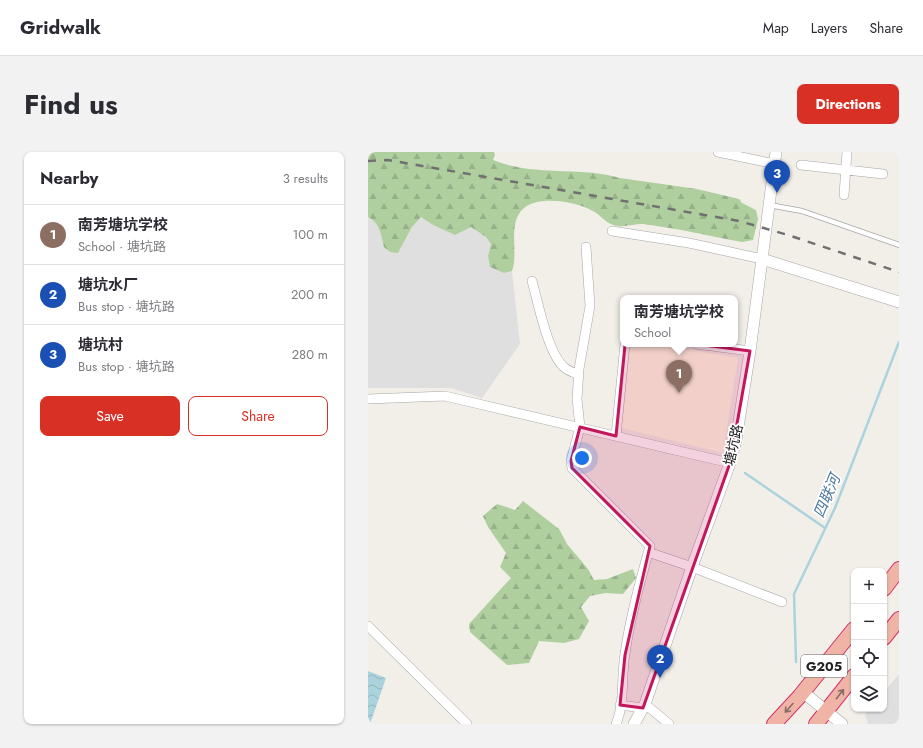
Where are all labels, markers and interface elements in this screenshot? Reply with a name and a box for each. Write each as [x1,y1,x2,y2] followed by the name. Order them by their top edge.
[20,14,101,41] text: Gridwalk
[763,18,789,38] text: Map
[811,18,847,38] text: Layers
[869,18,903,38] text: Share
[24,84,118,125] text: Find us
[797,84,899,124] button: Directions
[764,160,790,193] pin: 3
[40,166,98,190] text: Nearby
[283,169,328,188] text: 3 results
[78,214,168,236] text: 南芳塘坑学校
[50,225,56,244] text: 1
[293,225,328,244] text: 100 m
[78,237,166,256] text: School · 塘坑路
[78,274,138,296] text: 塘坑水厂
[49,285,57,304] text: 2
[291,285,328,304] text: 200 m
[620,295,738,347] popup
[78,297,175,316] text: Bus stop · 塘坑路
[634,301,724,323] text: 南芳塘坑学校
[634,323,671,342] text: School
[78,334,123,356] text: 塘坑村
[49,345,57,364] text: 3
[292,345,328,364] text: 280 m
[78,357,175,376] text: Bus stop · 塘坑路
[666,360,692,393] pin: 1
[40,396,180,436] button: Save
[188,396,328,436] button: Share
[719,422,747,468] street label: 塘坑路
[572,448,592,468] your location
[808,468,847,521] water label: 四联河
[851,568,887,712] map controls
[851,568,887,604] button: +
[851,604,887,640] button: −
[851,640,887,676] button: locate
[647,645,673,678] pin: 2
[801,655,847,677] road number: G205
[851,676,887,712] button: layers
[836,688,845,699] one-way arrow
[784,703,793,713] one-way arrow

